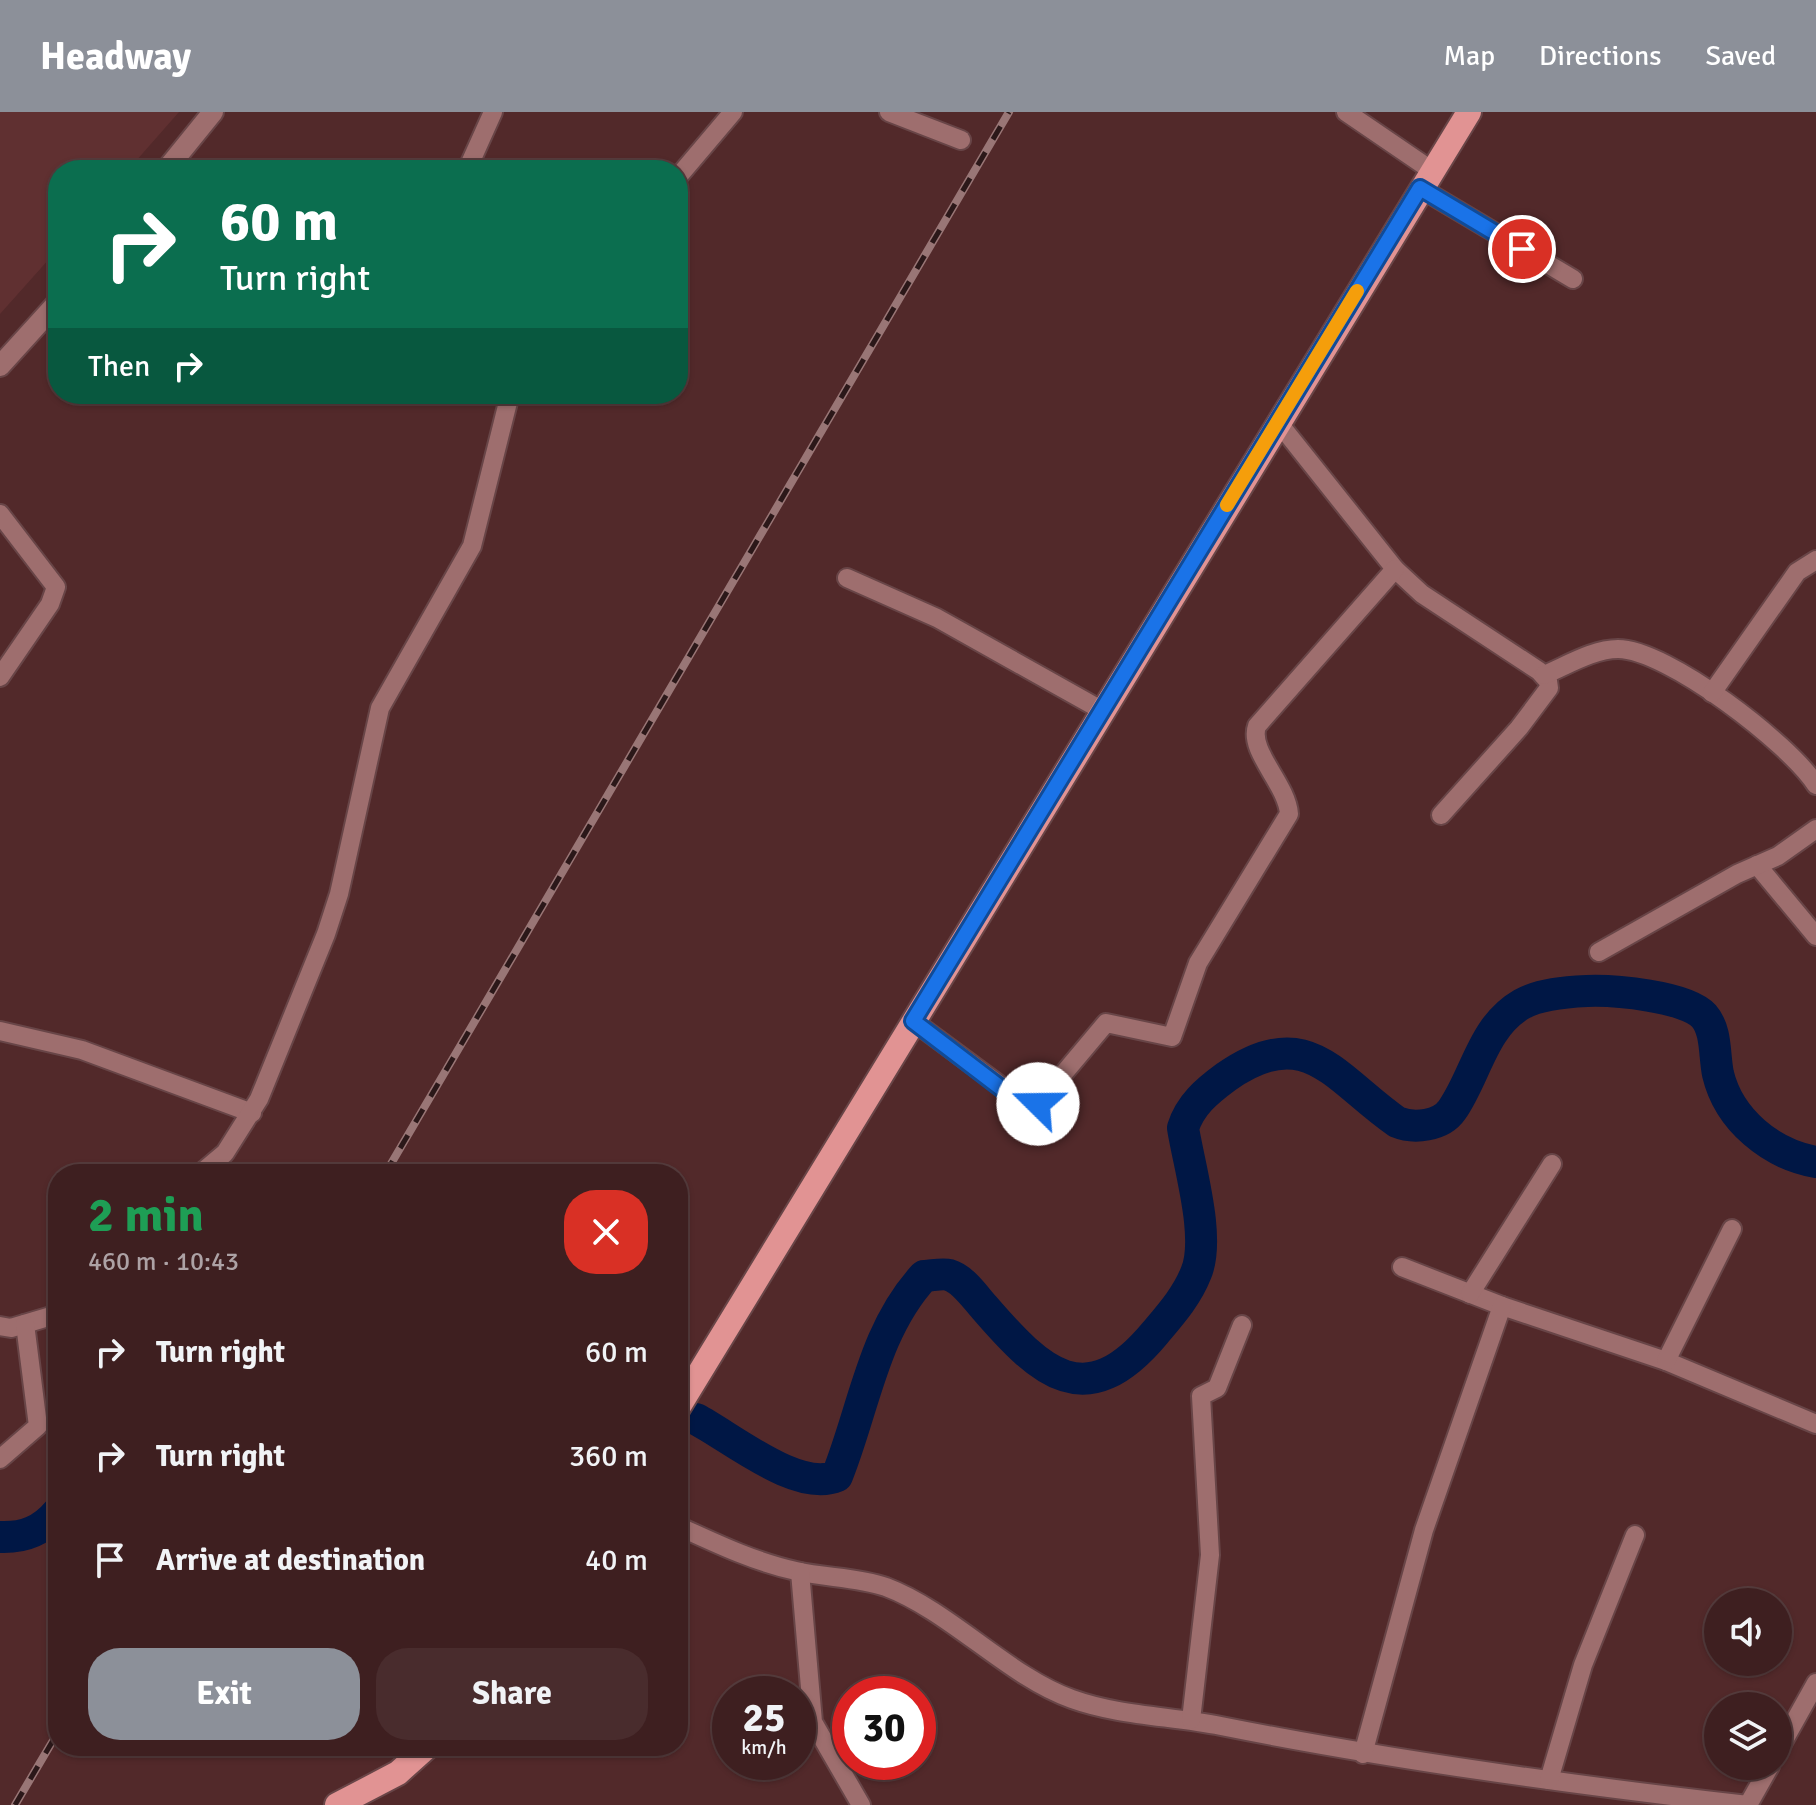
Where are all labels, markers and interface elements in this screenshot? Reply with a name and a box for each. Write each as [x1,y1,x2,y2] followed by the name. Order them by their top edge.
[40,33,191,80] text: Headway
[1443,39,1495,73] text: Map
[1539,39,1661,73] text: Directions
[1705,39,1776,73] text: Saved
[220,187,338,256] text: 60 m
[88,192,192,296] icon: right
[1488,215,1556,283] pin
[1500,227,1544,271] icon: arrive
[220,256,370,301] text: Turn right
[166,344,210,388] icon: right
[88,348,150,385] text: Then
[996,1062,1080,1146] position arrow
[88,1186,204,1245] text: 2 min
[564,1190,648,1274] button: close
[88,1246,239,1278] text: 460 m · 10:43
[88,1330,132,1374] icon: right
[156,1334,285,1371] text: Turn right
[585,1334,648,1371] text: 60 m
[88,1434,132,1478] icon: right
[156,1438,285,1475] text: Turn right
[569,1438,648,1475] text: 360 m
[88,1538,132,1582] icon: arrive
[156,1542,425,1579] text: Arrive at destination
[585,1542,648,1579] text: 40 m
[1704,1588,1792,1780] map controls
[1704,1588,1792,1676] button: sound
[88,1648,360,1740] button: Exit
[376,1648,648,1740] button: Share
[832,1676,936,1780] speed limit sign: 30
[1704,1692,1792,1780] button: layers
[742,1693,786,1743] text: 25
[741,1735,787,1760] text: km/h

